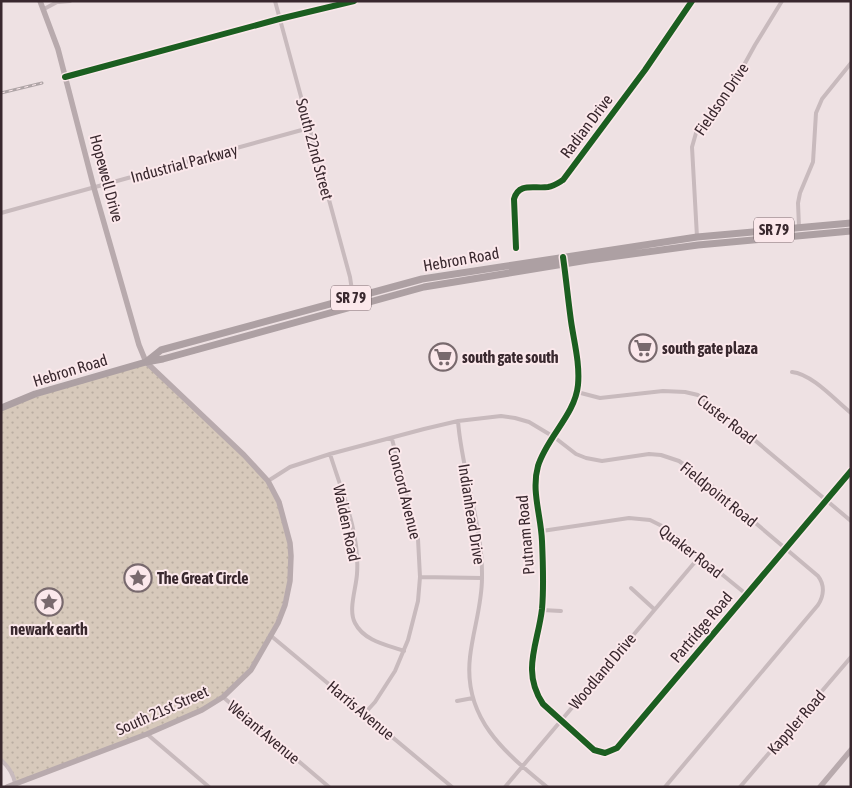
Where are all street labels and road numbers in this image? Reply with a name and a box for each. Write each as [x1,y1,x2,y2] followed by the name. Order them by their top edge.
[690,59,752,139] street label: Fieldson Drive
[556,91,616,161] street label: Radian Drive
[293,96,337,202] street label: South 22nd Street
[86,132,127,224] street label: Hopewell Drive
[129,140,240,187] street label: Industrial Parkway
[754,218,794,242] road number: SR 79
[422,243,500,275] street label: Hebron Road
[331,286,371,310] road number: SR 79
[31,350,109,390] street label: Hebron Road
[694,390,760,448] street label: Custer Road
[385,445,425,541] street label: Concord Avenue
[677,458,761,531] street label: Fieldpoint Road
[455,462,489,566] street label: Indianhead Drive
[330,483,364,563] street label: Walden Road
[513,495,537,575] street label: Putnam Road
[656,521,726,581] street label: Quaker Road
[666,588,737,667] street label: Partridge Road
[565,629,639,713] street label: Woodland Drive
[324,677,398,743] street label: Harris Avenue
[113,681,211,738] street label: South 21st Street
[763,686,829,758] street label: Kappler Road
[224,697,304,767] street label: Weiant Avenue

